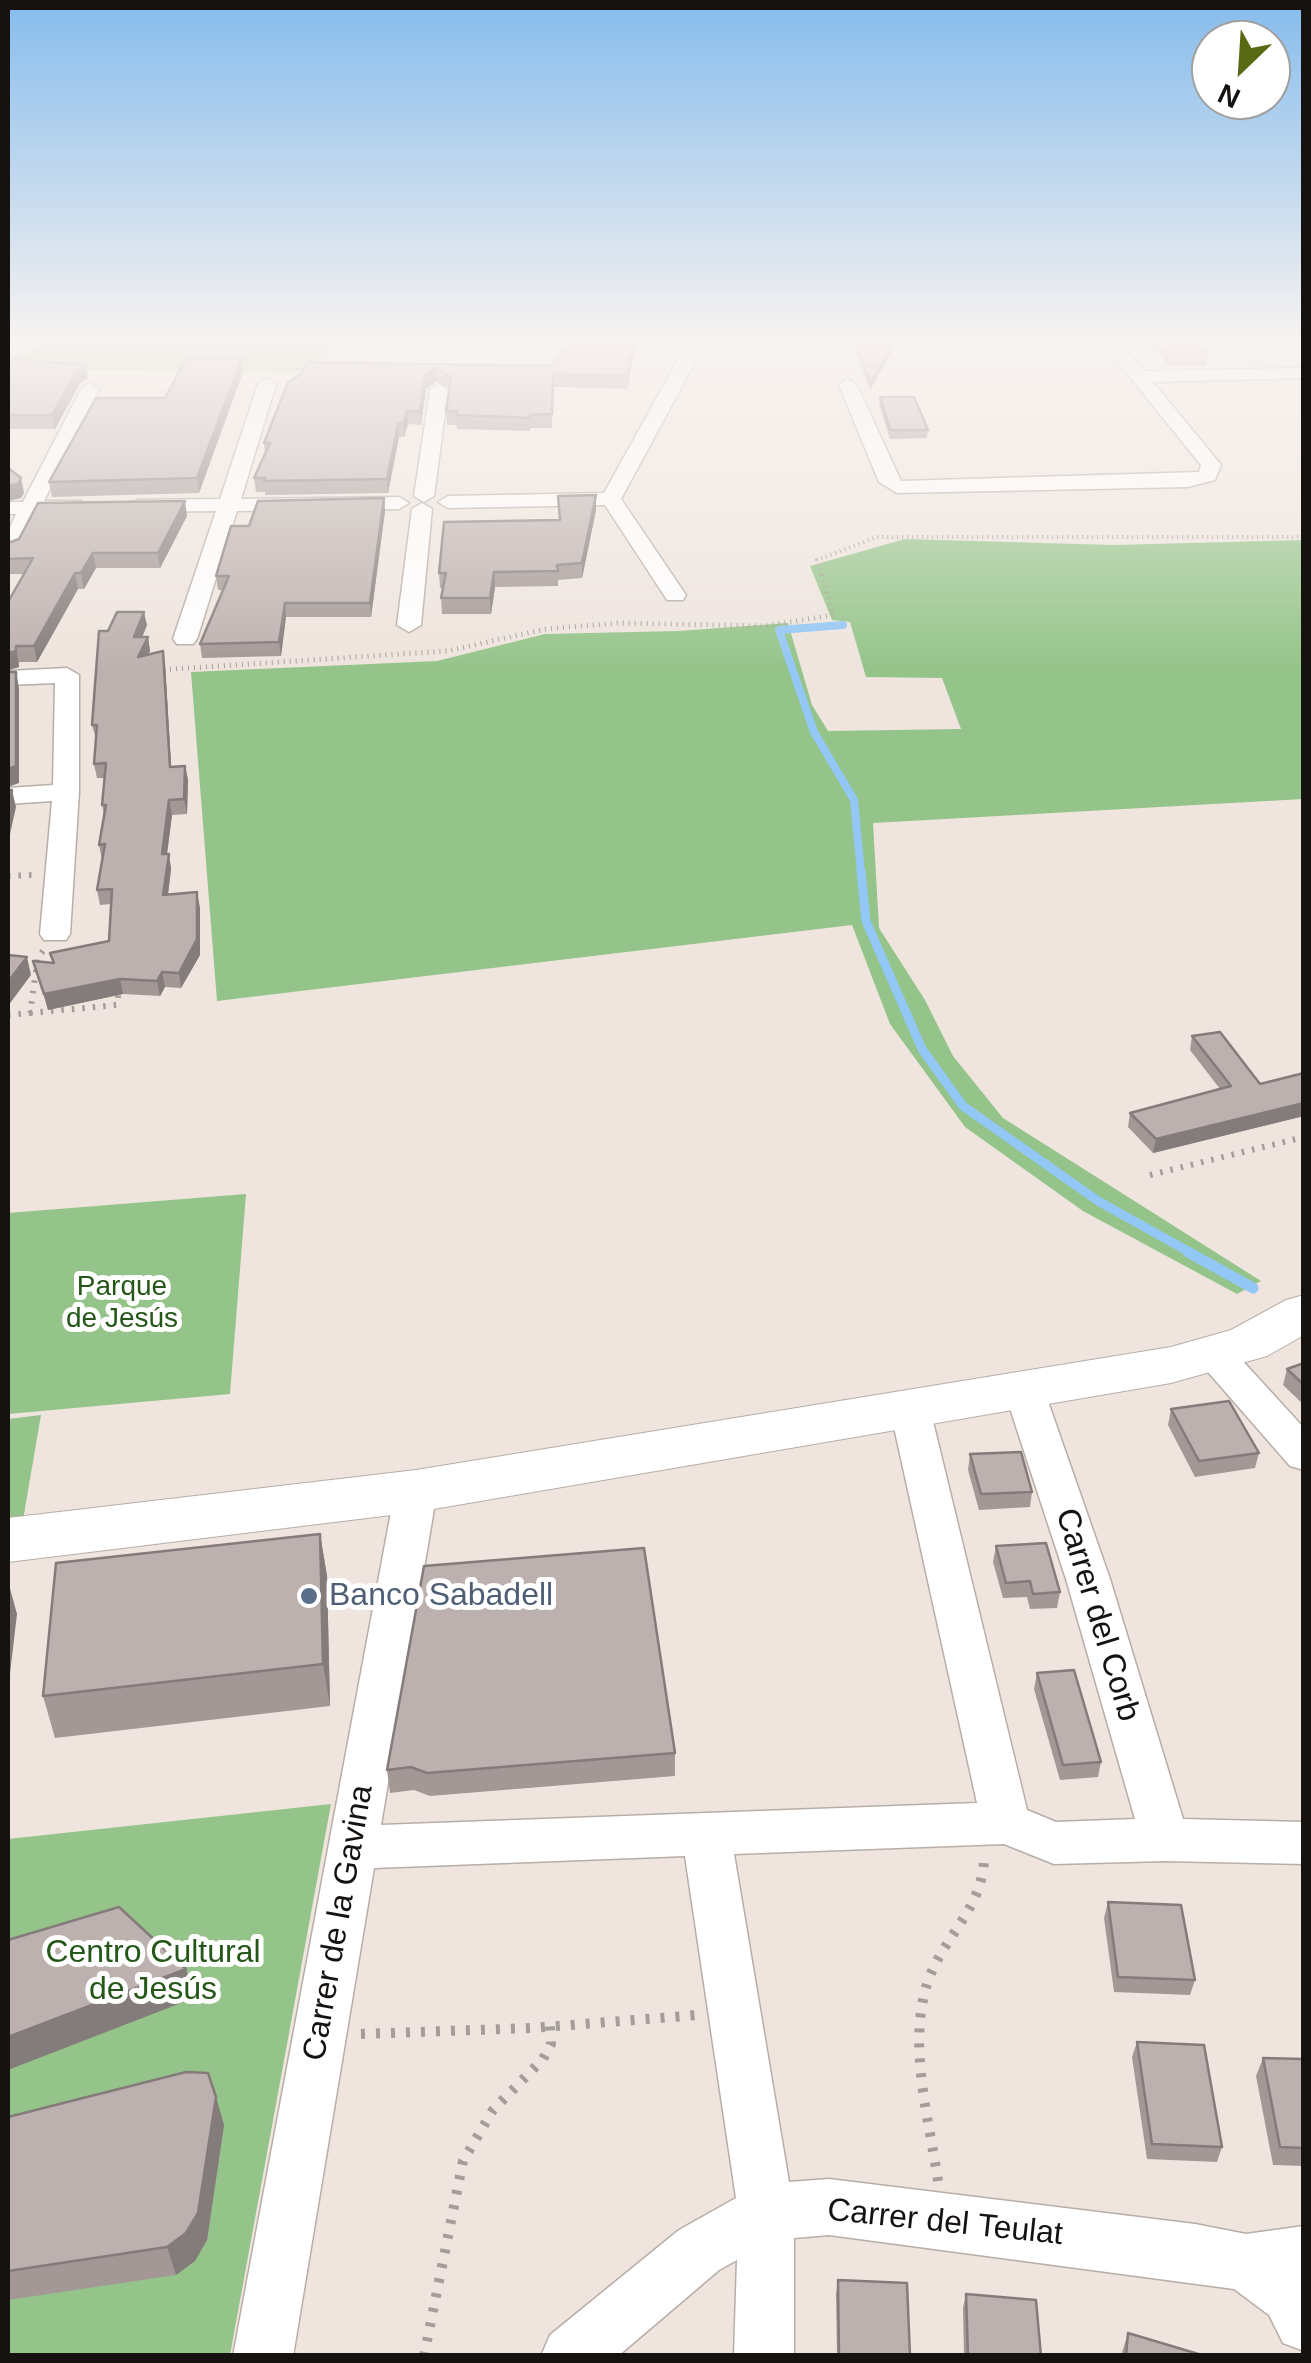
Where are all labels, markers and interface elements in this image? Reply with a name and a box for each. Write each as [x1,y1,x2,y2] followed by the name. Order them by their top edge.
[1191,20,1291,120] north arrow
[1213,78,1245,114] text: N
[66,1270,178,1336] park label: Parque de Jesús
[1046,1504,1148,1726] street label: Carrer del Corb
[329,1577,553,1615] place label: Banco Sabadell
[298,1585,320,1607] marker: Banco Sabadell
[296,1782,382,2064] street label: Carrer de la Gavina
[45,1934,261,2009] park label: Centro Cultural de Jesús
[825,2192,1065,2254] street label: Carrer del Teulat

